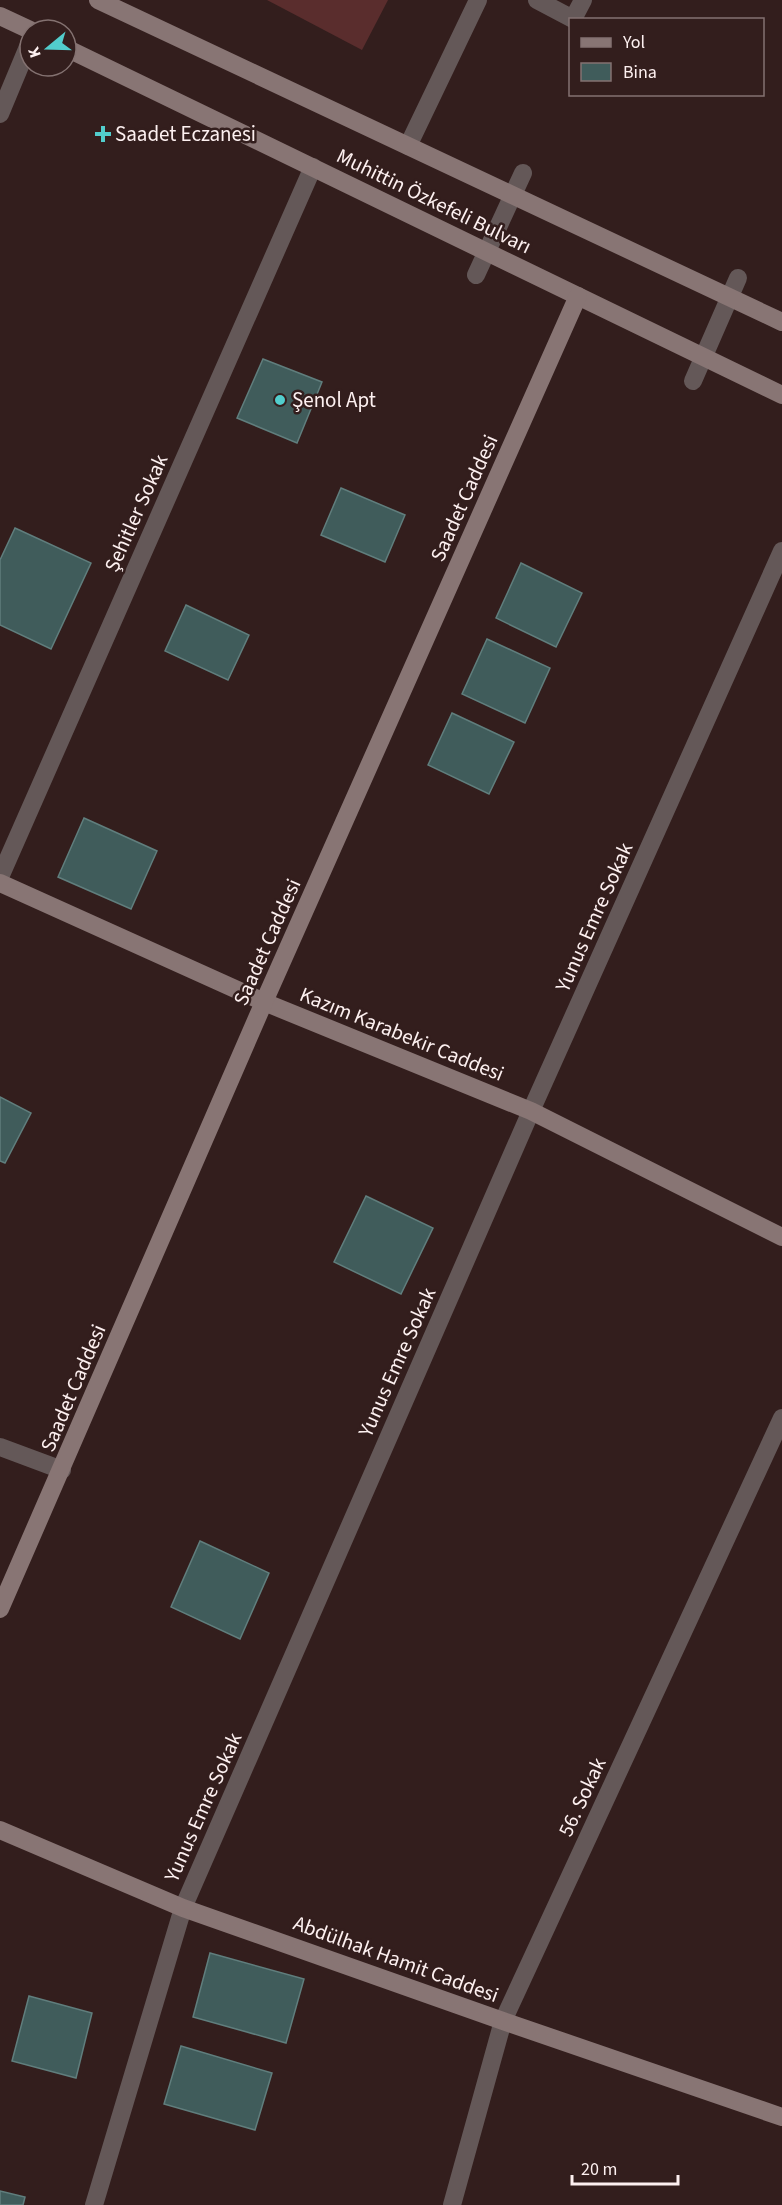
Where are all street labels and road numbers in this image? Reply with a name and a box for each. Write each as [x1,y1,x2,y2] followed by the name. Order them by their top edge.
[331,141,537,261] street label: Muhittin Özkefeli Bulvarı
[423,430,505,566] street label: Saadet Caddesi
[97,449,176,577] street label: Şehitler Sokak
[547,837,641,997] street label: Yunus Emre Sokak
[226,874,308,1010] street label: Saadet Caddesi
[295,979,509,1089] street label: Kazım Karabekir Caddesi
[350,1282,444,1442] street label: Yunus Emre Sokak
[33,1320,113,1456] street label: Saadet Caddesi
[156,1727,250,1887] street label: Yunus Emre Sokak
[551,1752,614,1841] street label: 56. Sokak
[289,1908,503,2010] street label: Abdülhak Hamit Caddesi

